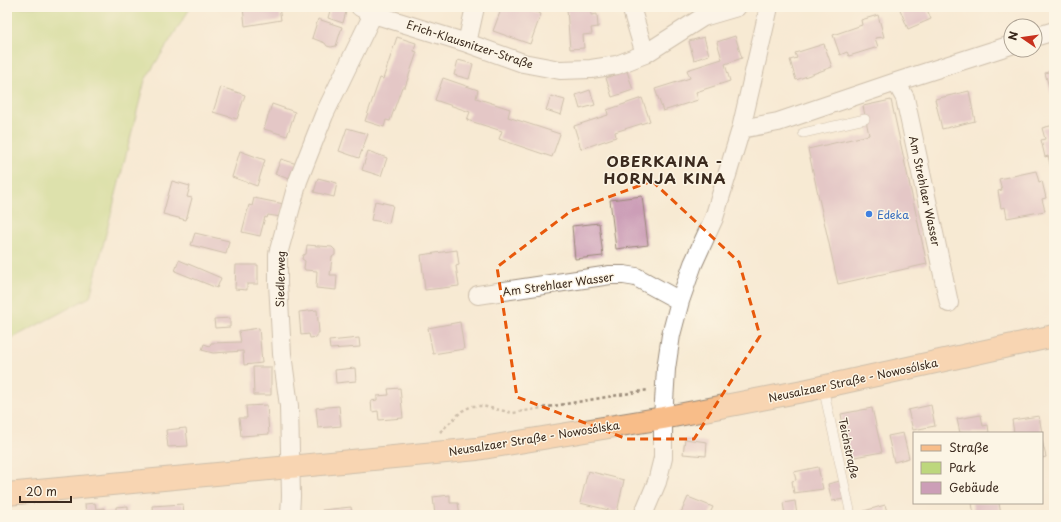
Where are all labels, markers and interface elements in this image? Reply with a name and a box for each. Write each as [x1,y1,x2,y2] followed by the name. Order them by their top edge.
[404,15,536,73] street label: Erich-Klausnitzer-Straße
[1003,18,1043,58] north arrow
[1004,29,1022,42] text: N
[905,134,945,249] street label: Am Strehlaer Wasser
[604,149,726,189] district label: OBERKAINA - HORNJA KINA
[877,206,909,223] place label: Edeka
[864,209,874,219] marker: Edeka
[271,250,289,308] street label: Siedlerweg
[501,268,616,300] street label: Am Strehlaer Wasser
[767,354,939,406] street label: Neusalzaer Straße - Nowosólska
[447,416,621,460] street label: Neusalzaer Straße - Nowosólska
[834,416,864,480] street label: Teichstraße
[913,432,1043,504] legend
[949,438,989,456] text: Straße
[949,458,976,476] text: Park
[20,478,71,504] scale bar
[949,478,999,496] text: Gebäude
[26,482,57,500] text: 20 m

